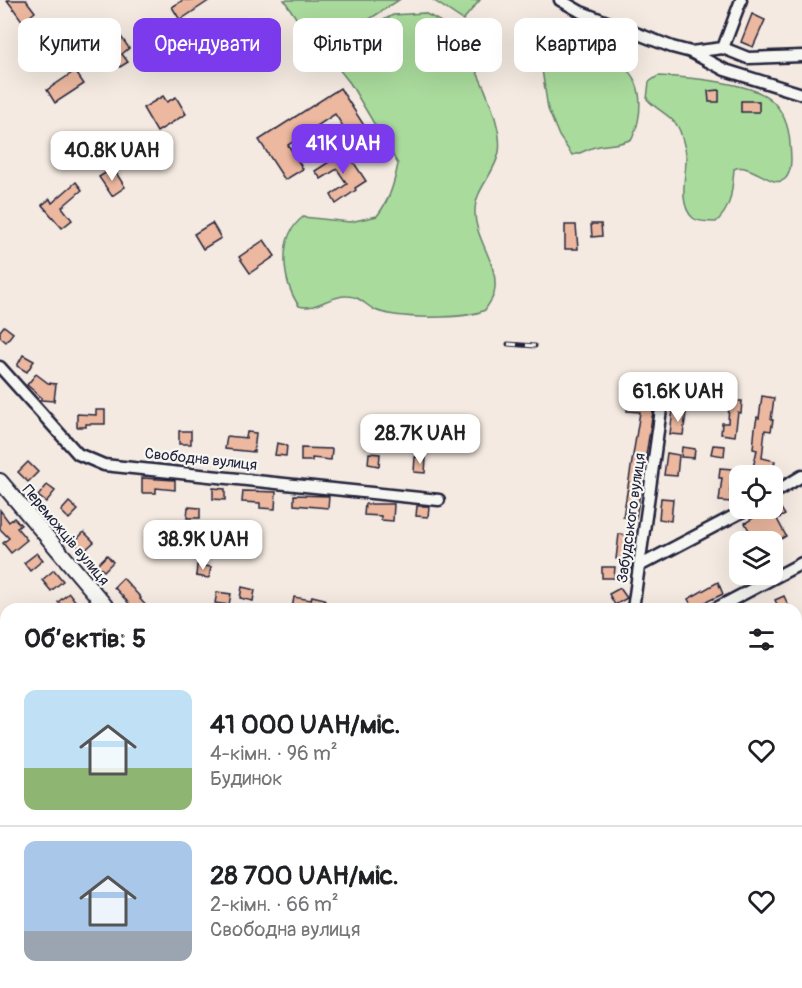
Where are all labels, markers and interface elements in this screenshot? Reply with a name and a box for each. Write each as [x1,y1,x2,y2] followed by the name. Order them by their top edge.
[18,18,121,72] chip: Купити
[133,18,281,72] chip: Орендувати
[293,18,403,72] chip: Фільтри
[415,18,502,72] chip: Нове
[514,18,638,72] chip: Квартира
[288,124,398,175] pin: 41K UAH
[43,131,181,182] pin: 40.8K UAH
[306,131,380,156] text: 41K UAH
[65,138,160,163] text: 40.8K UAH
[609,372,747,423] pin: 61.6K UAH
[633,379,723,404] text: 61.6K UAH
[351,414,489,465] pin: 28.7K UAH
[374,421,466,446] text: 28.7K UAH
[144,444,258,475] street label: Свободна вулиця
[613,452,650,584] street label: Забудського вулиця
[729,465,783,585] map controls
[729,465,783,519] button: locate
[18,481,113,590] street label: Переможців вулиця
[134,520,272,571] pin: 38.9K UAH
[157,527,249,552] text: 38.9K UAH
[729,531,783,585] button: layers
[24,623,146,655] text: Об’єктів: 5
[745,623,778,656] icon: filters
[210,709,400,741] text: 41 000 UAH/міс.
[72,714,144,786] icon: home
[745,734,778,767] icon: heart
[210,741,338,766] text: 4-кімн. · 96 m²
[210,766,282,791] text: Будинок
[210,860,399,892] text: 28 700 UAH/міс.
[72,865,144,937] icon: home
[745,885,778,918] icon: heart
[210,892,338,917] text: 2-кімн. · 66 m²
[210,917,361,942] text: Свободна вулиця

